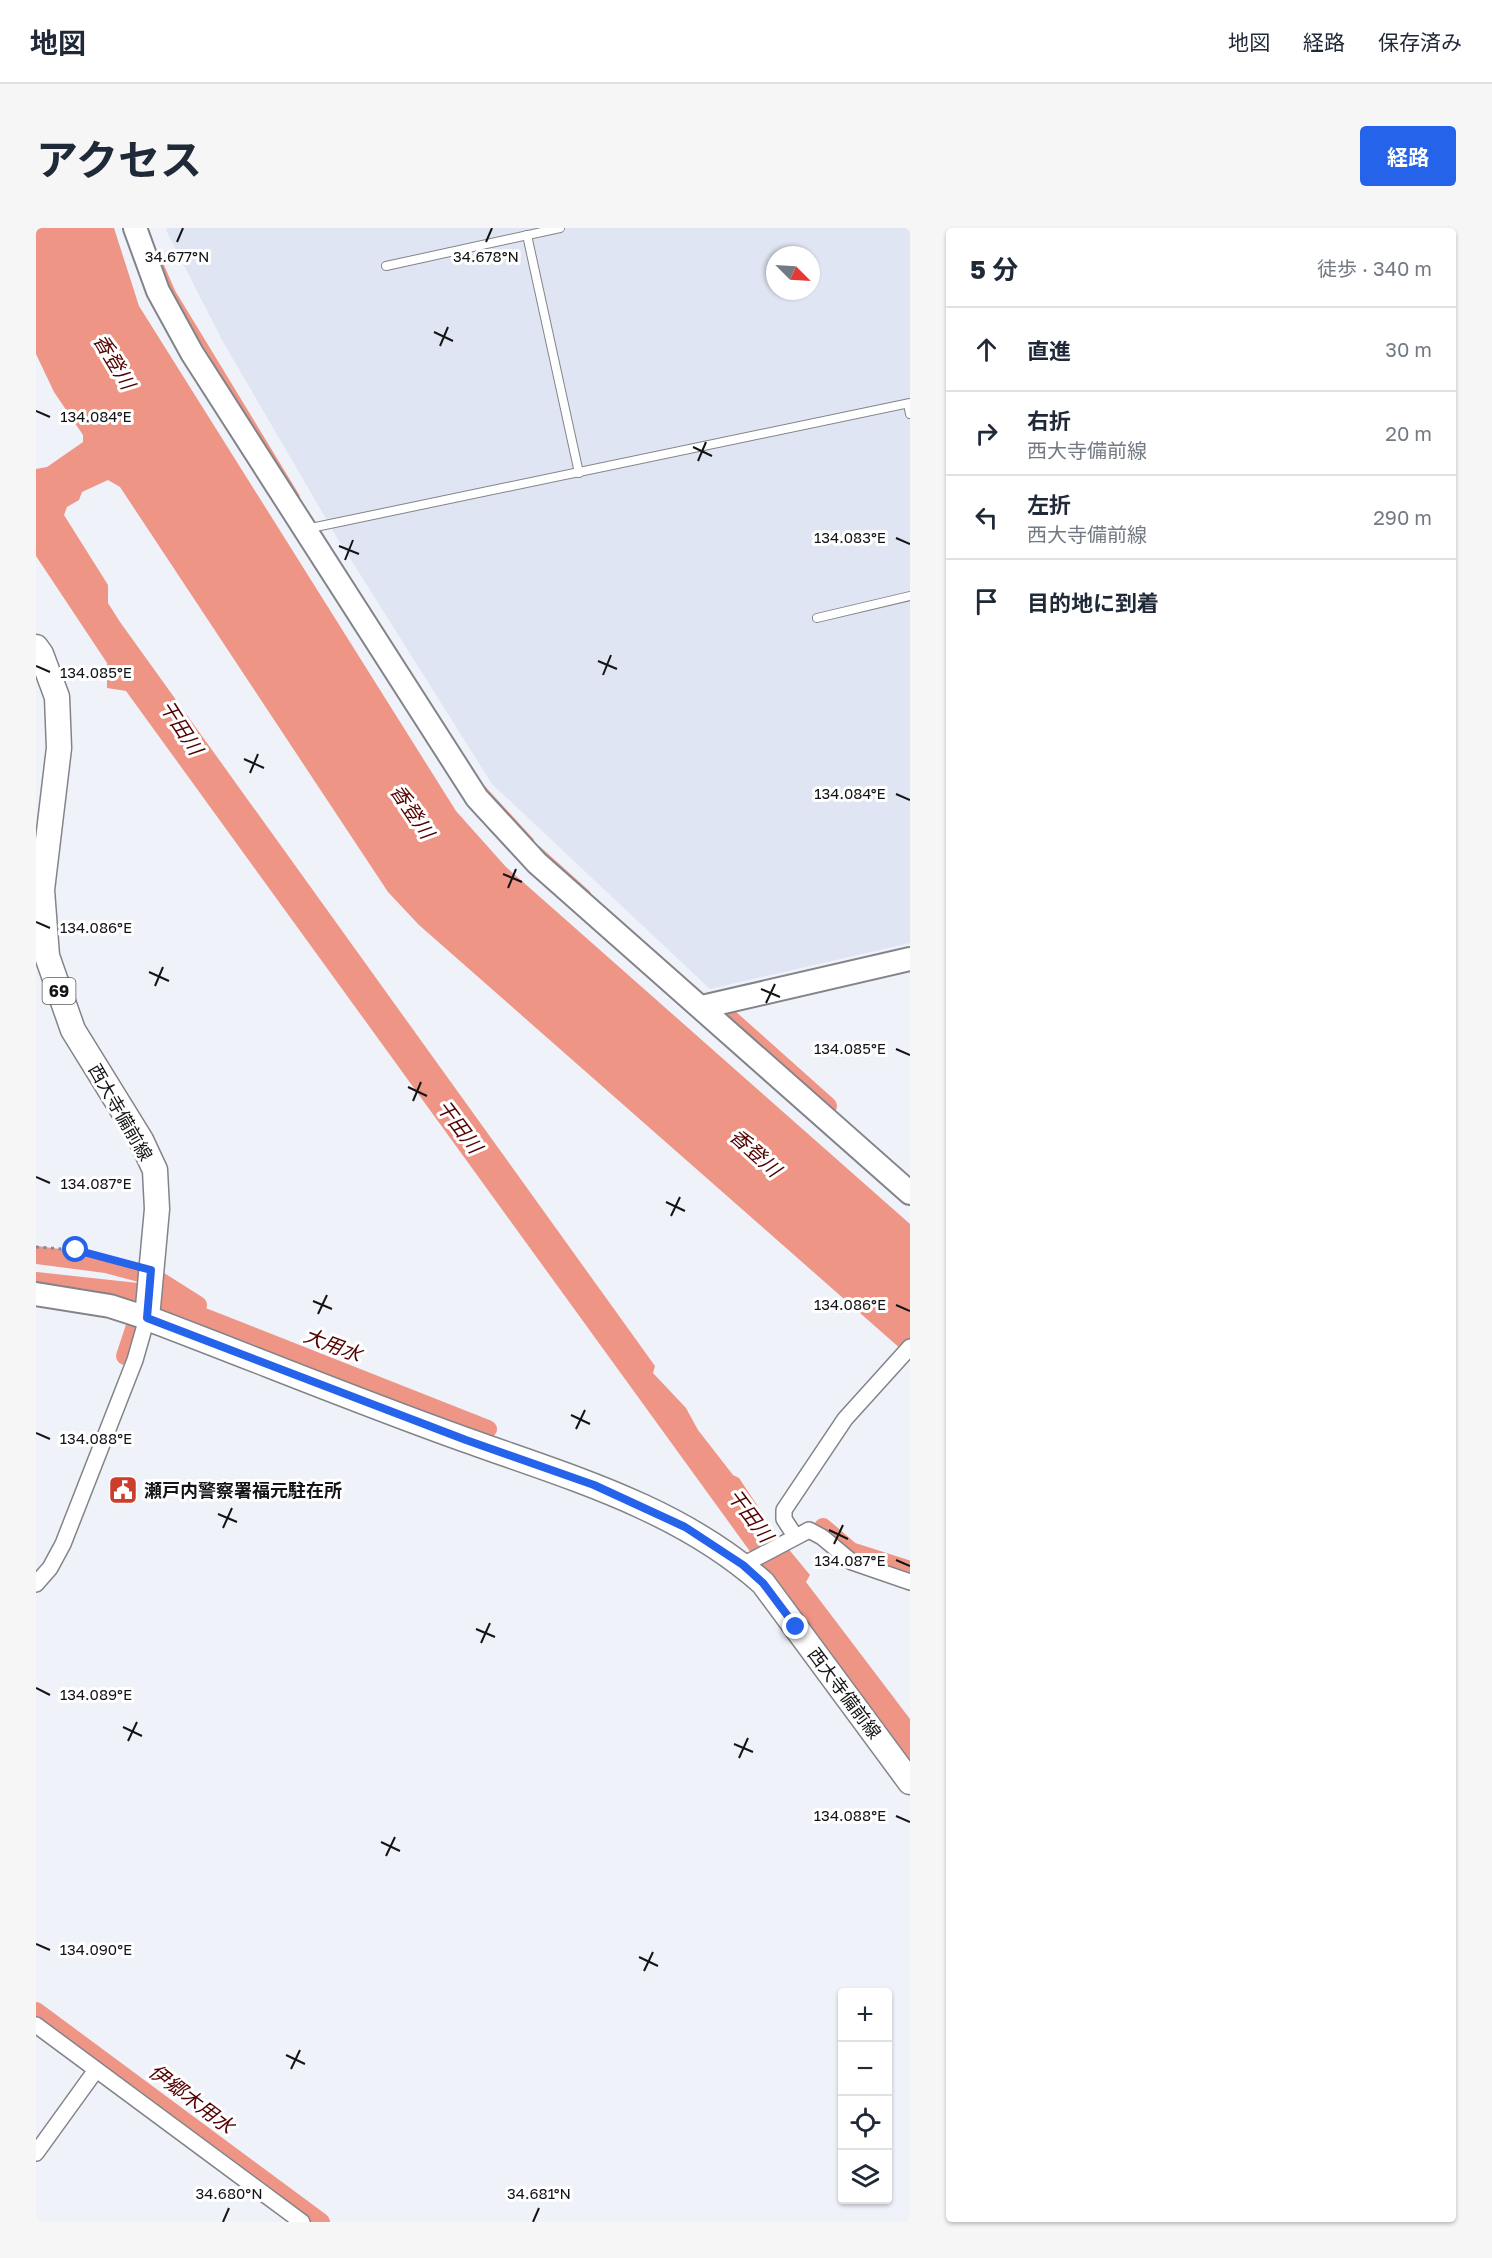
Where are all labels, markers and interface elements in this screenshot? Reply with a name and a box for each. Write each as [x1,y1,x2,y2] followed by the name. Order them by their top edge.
[30,26,86,59] text: 地図
[1228,29,1270,55] text: 地図
[1303,29,1345,55] text: 経路
[1378,29,1462,55] text: 保存済み
[1360,126,1456,186] button: 経路
[36,134,202,184] text: アクセス
[766,246,820,300] north arrow
[145,247,209,265] text: 34.677°N
[453,247,519,265] text: 34.678°N
[970,254,1018,285] text: 5 分
[1317,256,1432,280] text: 徒歩 · 340 m
[89,329,142,395] water label: 香登川
[970,333,1003,366] icon: ahead
[1027,337,1071,364] text: 直進
[1385,337,1432,361] text: 30 m
[60,407,132,425] text: 134.084°E
[1027,407,1071,434] text: 右折
[970,417,1003,450] icon: right
[1385,421,1432,445] text: 20 m
[1027,438,1147,462] text: 西大寺備前線
[1027,491,1071,518] text: 左折
[970,501,1003,534] icon: left
[1373,505,1432,529] text: 290 m
[1027,522,1147,546] text: 西大寺備前線
[814,528,886,546] text: 134.083°E
[970,585,1003,618] icon: arrive
[1027,589,1159,616] text: 目的地に到着
[60,663,132,681] text: 134.085°E
[156,695,209,760] water label: 干田川
[386,779,441,844] water label: 香登川
[814,784,886,802] text: 134.084°E
[60,918,132,936] text: 134.086°E
[43,978,76,1004] road number: 69
[814,1039,886,1057] text: 134.085°E
[84,1060,158,1164] street label: 西大寺備前線
[432,1095,489,1159] water label: 干田川
[726,1123,788,1182] water label: 香登川
[60,1174,132,1192] text: 134.087°E
[62,1236,88,1262] route start
[814,1295,886,1313] text: 134.086°E
[301,1322,367,1367] water label: 大用水
[60,1429,132,1447] text: 134.088°E
[107,1474,139,1506] public building icon: 瀬戸内警察署福元駐在所
[144,1479,342,1501] place label: 瀬戸内警察署福元駐在所
[723,1484,780,1548] water label: 干田川
[814,1551,886,1569] text: 134.087°E
[782,1613,808,1639] route end
[804,1643,886,1743] street label: 西大寺備前線
[60,1685,132,1703] text: 134.089°E
[814,1806,886,1824] text: 134.088°E
[60,1940,132,1958] text: 134.090°E
[838,1988,892,2204] map controls
[838,1988,892,2042] button: +
[838,2042,892,2096] button: −
[145,2058,241,2139] water label: 伊郷木用水
[838,2096,892,2150] button: locate
[838,2150,892,2204] button: layers
[195,2184,263,2202] text: 34.680°N
[507,2184,571,2202] text: 34.681°N

